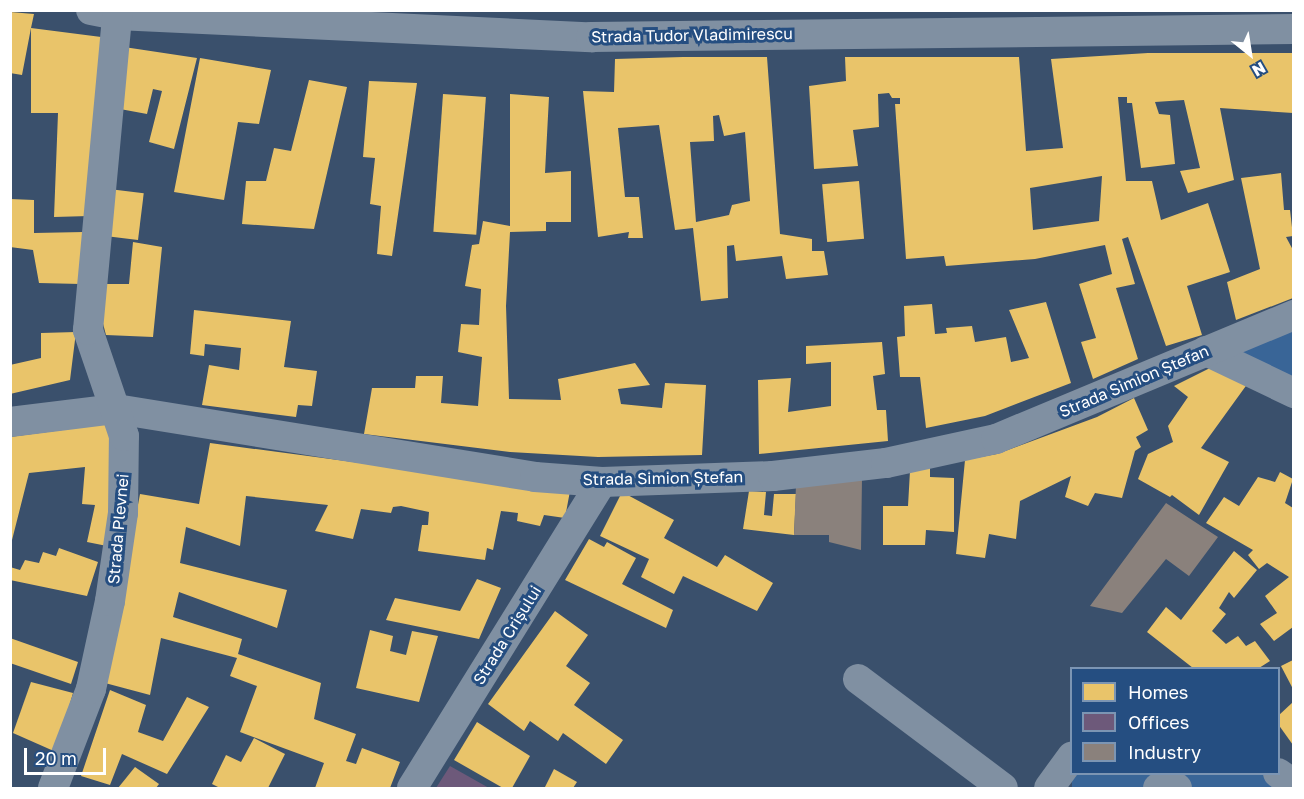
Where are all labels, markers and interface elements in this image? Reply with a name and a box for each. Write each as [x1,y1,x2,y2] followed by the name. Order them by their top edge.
[591,24,793,46] street label: Strada Tudor Vladimirescu
[1220,24,1280,84] north arrow
[1249,58,1269,81] text: N
[1056,341,1212,421] street label: Strada Simion Ștefan
[583,467,743,489] street label: Strada Simion Ștefan
[104,473,132,585] street label: Strada Plevnei
[469,582,545,688] street label: Strada Crișului
[1070,667,1280,775] legend
[1128,681,1188,703] text: Homes
[1128,711,1189,733] text: Offices
[27,736,110,774] scale bar
[1128,741,1201,763] text: Industry
[35,747,77,769] text: 20 m

